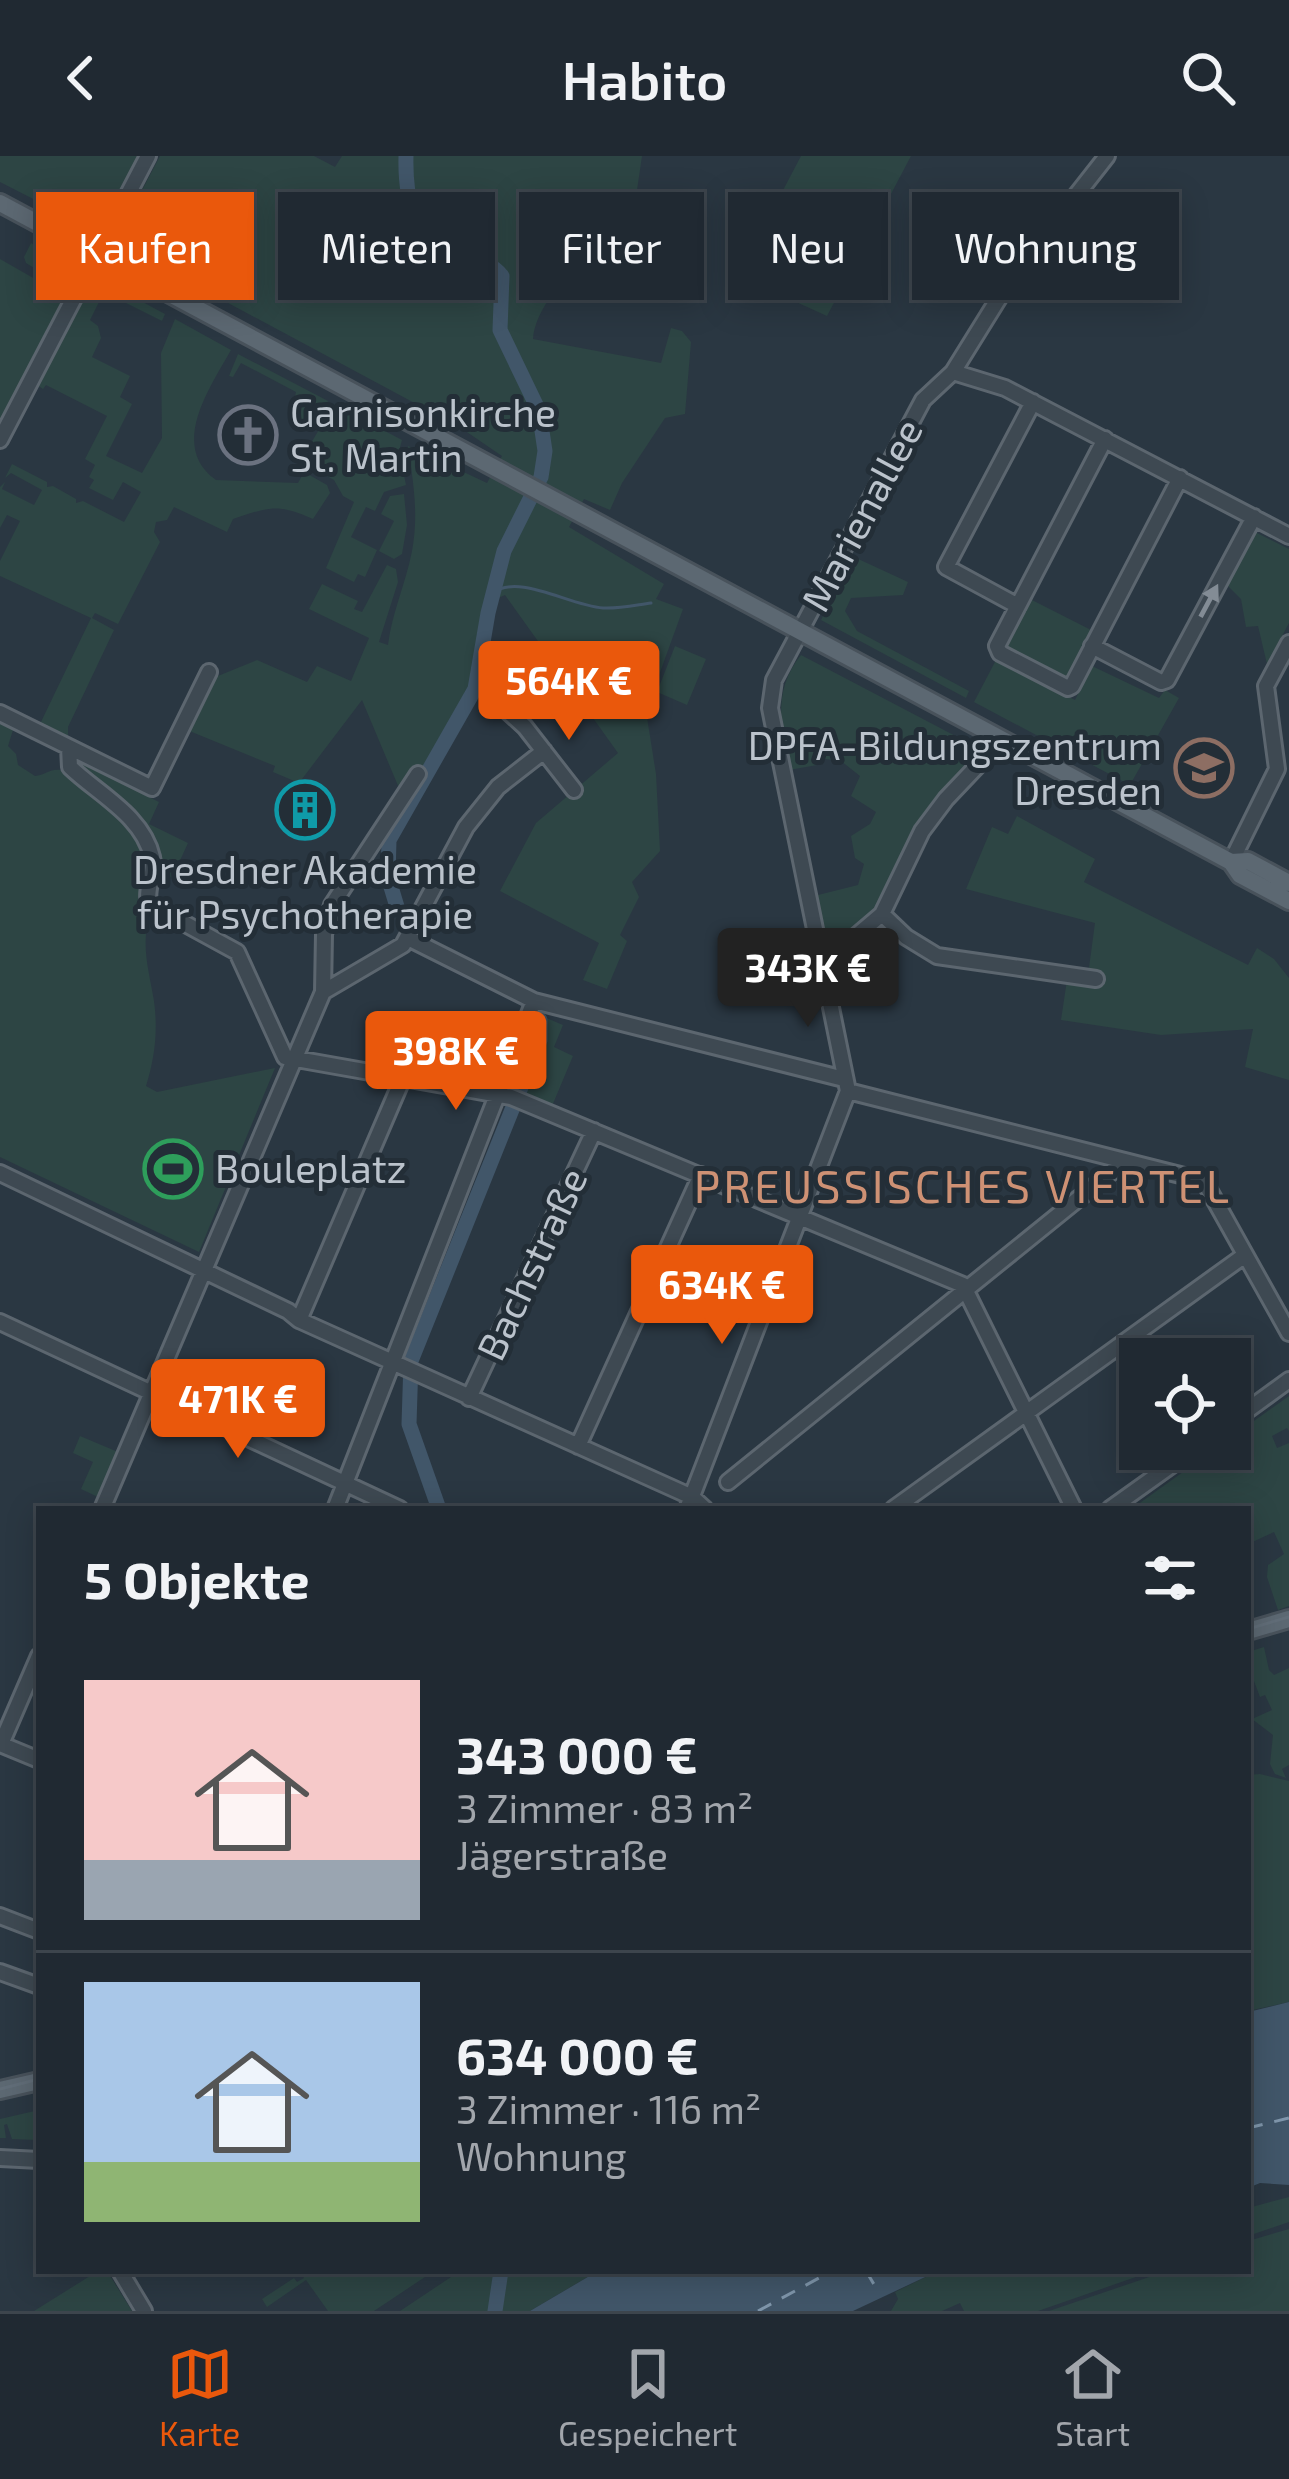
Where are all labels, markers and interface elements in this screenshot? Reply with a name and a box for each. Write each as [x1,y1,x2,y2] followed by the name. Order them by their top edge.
[48,45,114,111] icon: back
[1175,45,1241,111] icon: search
[562,46,727,111] text: Habito
[36,192,254,300] chip: Kaufen
[278,192,495,300] chip: Mieten
[519,192,704,300] chip: Filter
[728,192,888,300] chip: Neu
[912,192,1179,300] chip: Wohnung
[290,388,556,480] place label: Garnisonkirche St. Martin
[217,404,279,466] church icon: Garnisonkirche St. Martin
[790,410,931,618] street label: Marienallee
[1198,584,1219,619] one-way arrow
[471,641,667,743] pin: 564K €
[505,656,633,703] text: 564K €
[748,721,1162,813] place label: DPFA-Bildungszentrum Dresden
[1173,737,1235,799] school or university icon: DPFA-Bildungszentrum Dresden
[274,779,336,841] building icon: Dresdner Akademie für Psychotherapie
[133,845,477,937] place label: Dresdner Akademie für Psychotherapie
[710,928,906,1030] pin: 343K €
[745,943,871,990] text: 343K €
[358,1011,554,1113] pin: 398K €
[392,1026,520,1073] text: 398K €
[142,1138,204,1200] sports icon: Bouleplatz
[215,1144,406,1191] place label: Bouleplatz
[694,1158,1232,1212] district label: PREUSSISCHES VIERTEL
[466,1160,596,1367] street label: Bachstraße
[624,1245,820,1347] pin: 634K €
[658,1260,786,1307] text: 634K €
[1119,1338,1251,1470] map controls
[1119,1338,1251,1470] button: locate
[140,1359,336,1461] pin: 471K €
[178,1374,298,1421] text: 471K €
[1137,1545,1203,1611] icon: filters
[84,1548,310,1609] text: 5 Objekte
[456,1723,698,1784] text: 343 000 €
[180,1728,324,1872] icon: home
[456,1784,753,1831] text: 3 Zimmer · 83 m²
[456,1831,668,1878] text: Jägerstraße
[456,2024,699,2085] text: 634 000 €
[180,2030,324,2174] icon: home
[456,2085,761,2132] text: 3 Zimmer · 116 m²
[456,2132,626,2179] text: Wohnung
[159,2341,240,2453] tab: Karte
[558,2341,737,2453] tab: Gespeichert
[1055,2341,1130,2453] tab: Start

